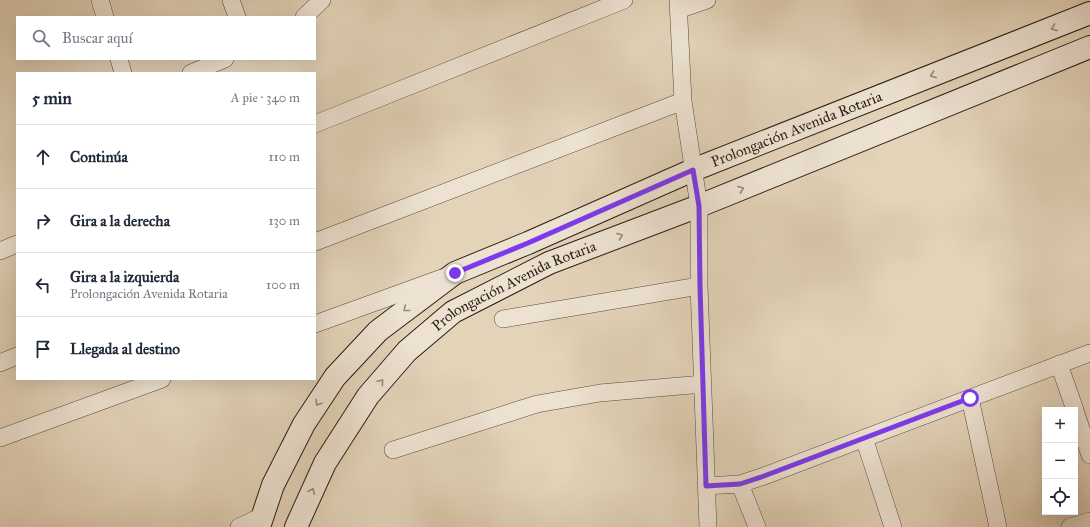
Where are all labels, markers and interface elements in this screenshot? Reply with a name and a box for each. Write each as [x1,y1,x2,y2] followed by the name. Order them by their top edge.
[16,16,316,60] search box
[1050,23,1057,31] one-way arrow
[30,27,52,49] icon: search
[62,29,133,47] text: Buscar aquí
[930,71,937,79] one-way arrow
[708,87,885,171] street label: Prolongación Avenida Rotaria
[32,88,72,109] text: 5 min
[231,90,300,106] text: A pie · 340 m
[32,146,54,168] icon: ahead
[70,148,128,166] text: Continúa
[268,149,300,165] text: 110 m
[736,186,744,194] one-way arrow
[32,210,54,232] icon: right
[70,212,170,230] text: Gira a la derecha
[268,213,300,229] text: 130 m
[616,233,623,241] one-way arrow
[428,237,599,335] street label: Prolongación Avenida Rotaria
[446,264,464,282] route end
[70,268,179,286] text: Gira a la izquierda
[32,274,54,296] icon: left
[266,277,300,293] text: 100 m
[70,286,228,302] text: Prolongación Avenida Rotaria
[404,304,411,311] one-way arrow
[32,338,54,360] icon: arrive
[70,340,180,358] text: Llegada al destino
[376,379,383,387] one-way arrow
[961,389,979,407] route start
[315,399,323,406] one-way arrow
[1042,407,1078,515] map controls
[1042,407,1078,443] button: +
[1042,443,1078,479] button: −
[1042,479,1078,515] button: locate
[307,488,315,496] one-way arrow

